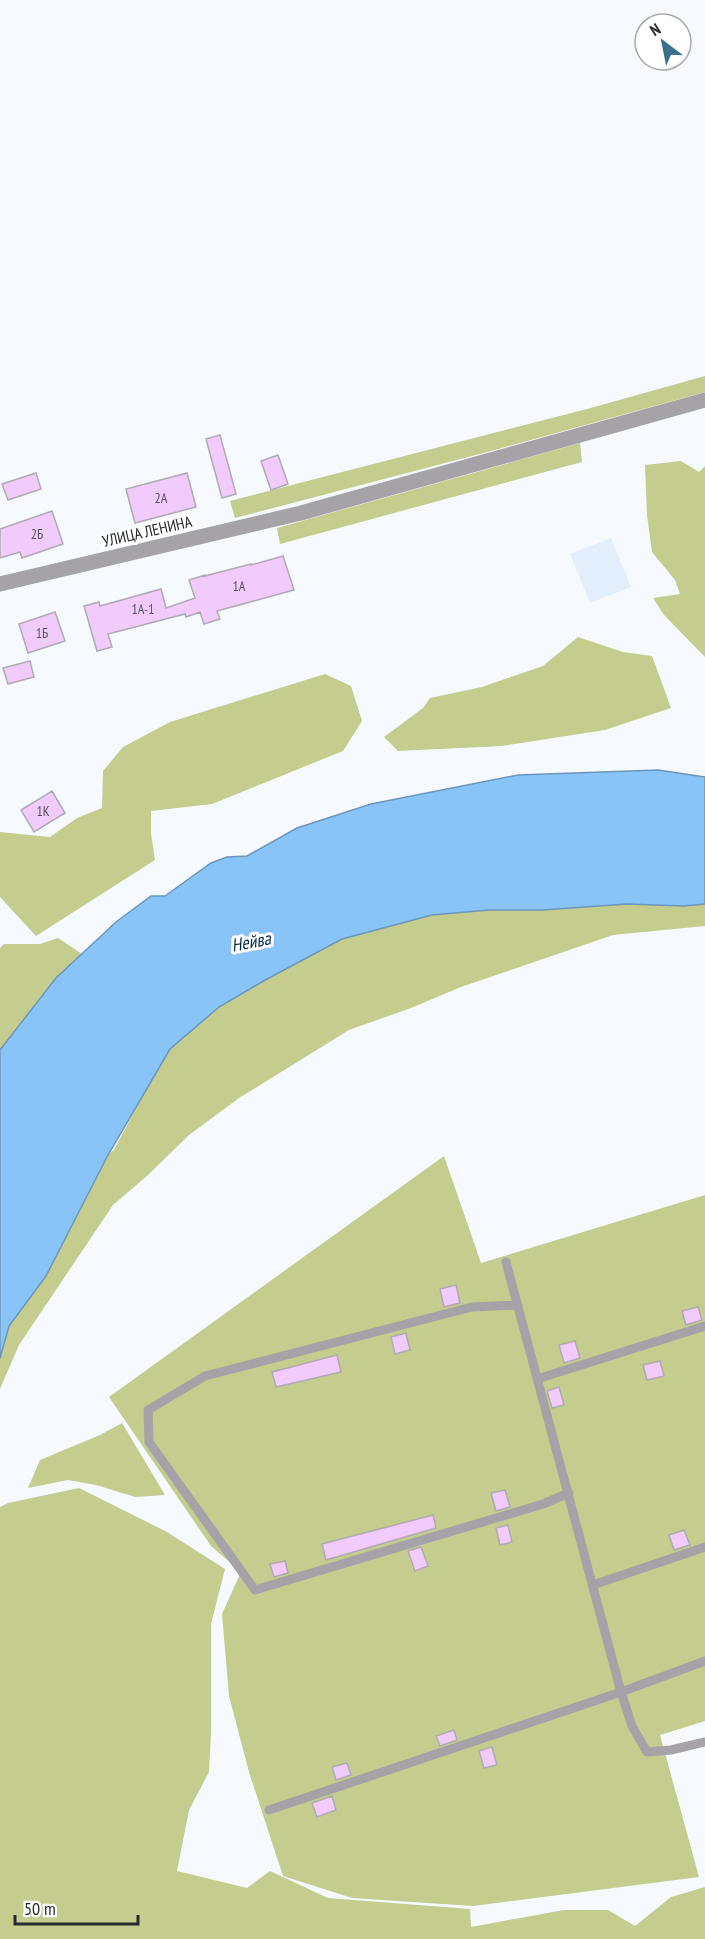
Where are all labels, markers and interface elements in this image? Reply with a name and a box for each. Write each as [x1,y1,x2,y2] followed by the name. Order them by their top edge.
[633,12,693,72] north arrow
[646,19,664,40] text: N
[155,489,168,507] house number: 2А
[100,511,194,551] street label: УЛИЦА ЛЕНИНА
[31,525,43,543] house number: 2Б
[233,577,246,595] house number: 1А
[132,600,154,618] house number: 1А-1
[36,624,48,642] house number: 1Б
[36,802,50,820] house number: 1К
[229,926,273,957] water label: Нейва
[15,1888,138,1926] scale bar
[24,1897,56,1920] text: 50 m

